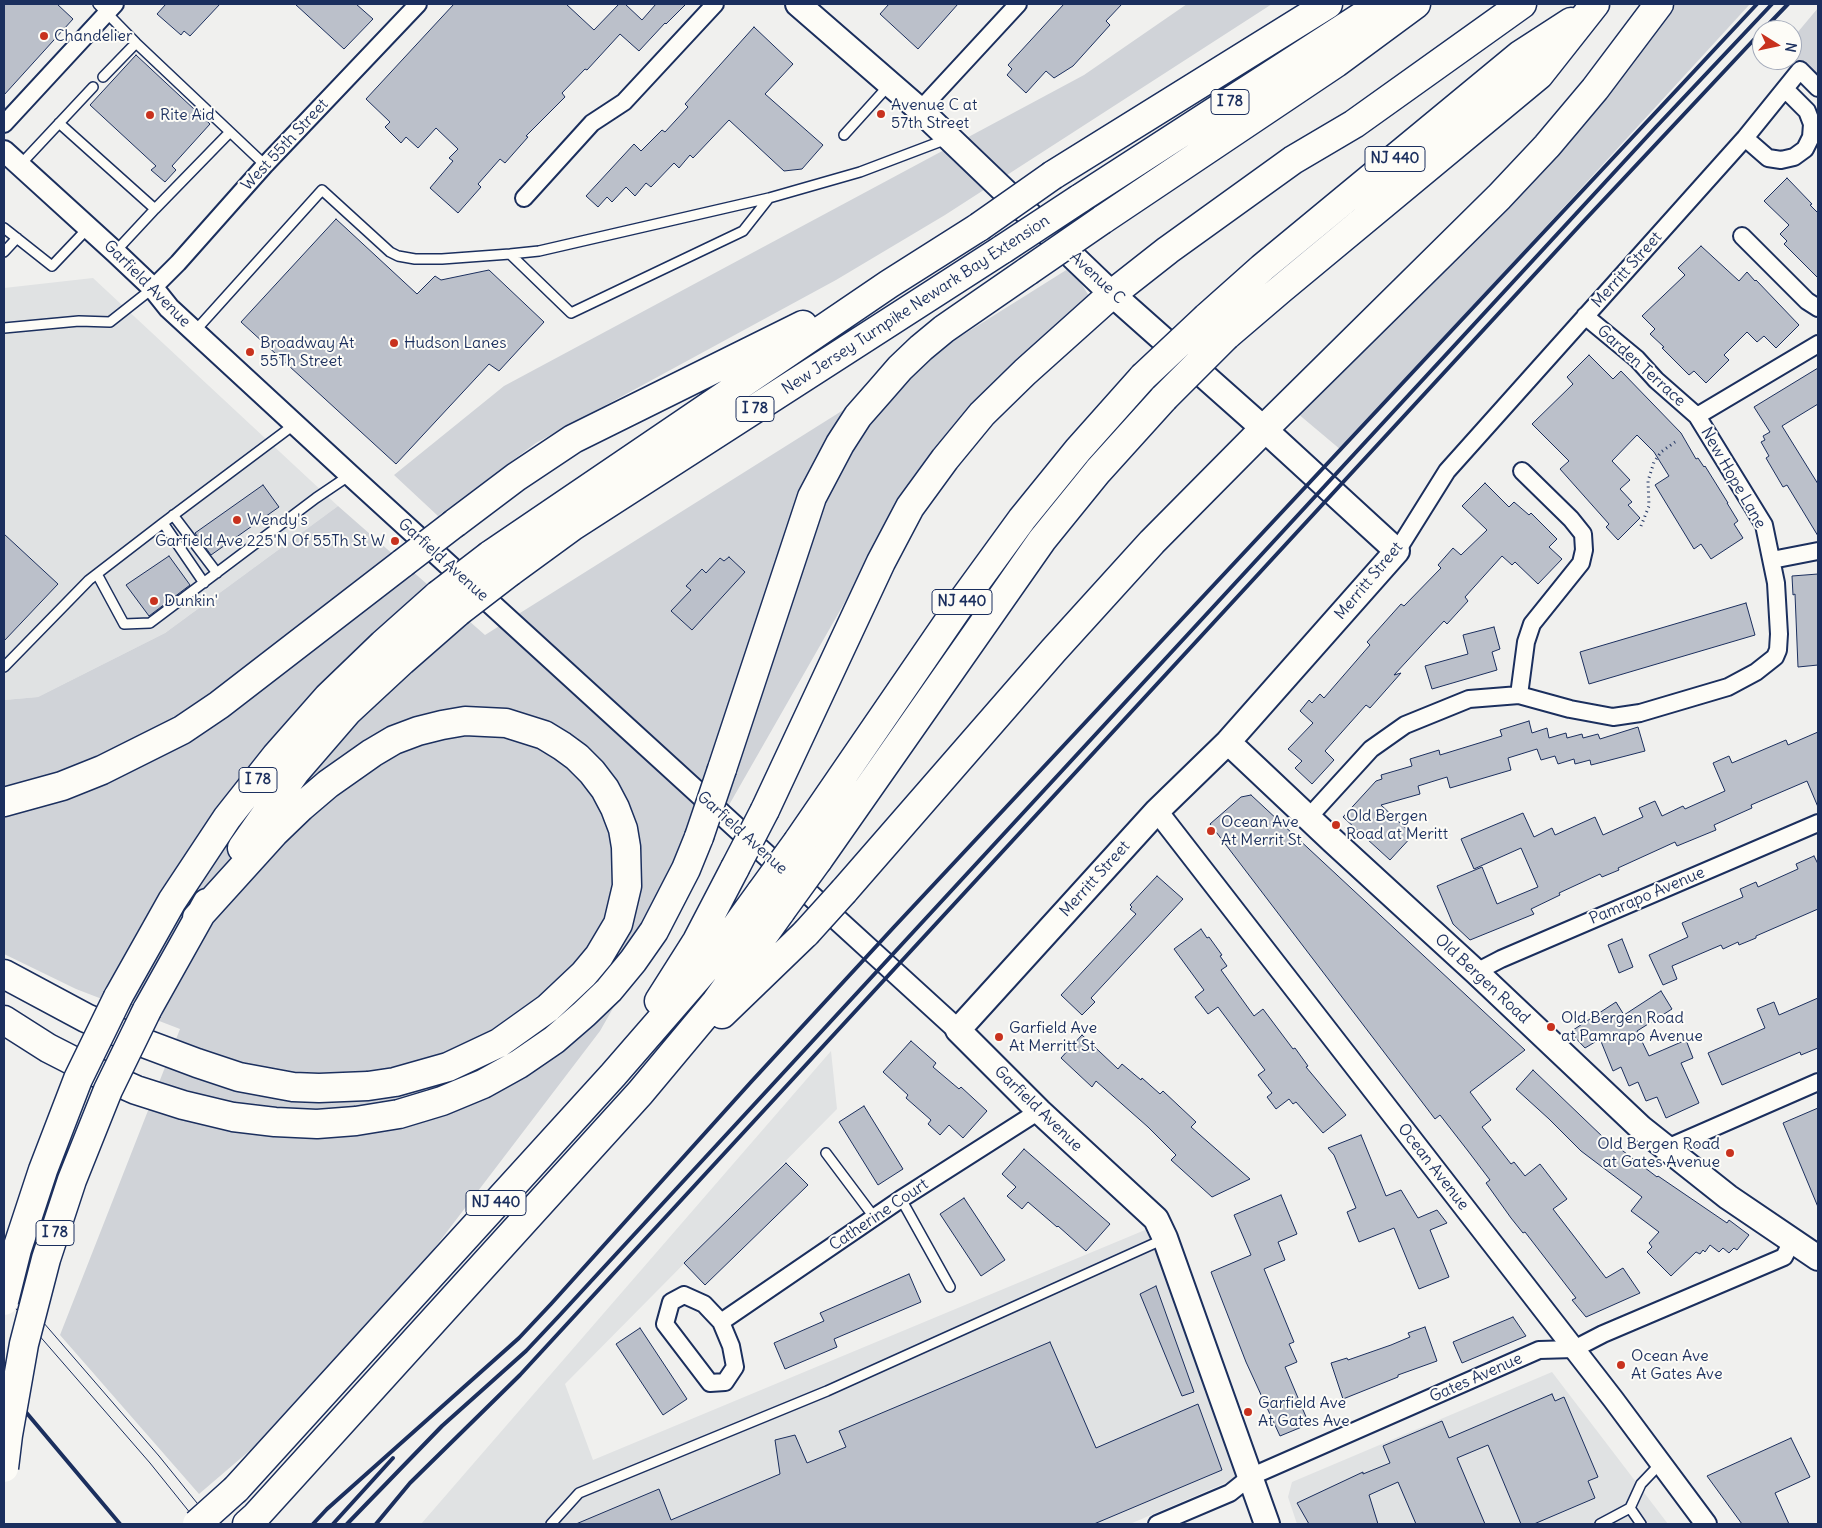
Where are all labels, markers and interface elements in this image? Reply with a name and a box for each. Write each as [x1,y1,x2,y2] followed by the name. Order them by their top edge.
[1752,20,1802,70] north arrow
[54,26,132,46] place label: Chandelier
[38,30,50,42] marker: Chandelier
[1781,41,1800,54] text: N
[1211,90,1249,114] road number: I 78
[238,95,332,195] street label: West 55th Street
[891,95,977,133] place label: Avenue C at 57th Street
[160,105,215,125] place label: Rite Aid
[875,108,887,120] marker: Avenue C at 57th Street
[144,109,156,121] marker: Rite Aid
[1365,146,1425,172] road number: NJ 440
[779,211,1053,399] street label: New Jersey Turnpike Newark Bay Extension
[1588,228,1666,312] street label: Merritt Street
[100,237,194,331] street label: Garfield Avenue
[1066,248,1128,308] street label: Avenue C
[1593,321,1689,411] street label: Garden Terrace
[260,333,354,371] place label: Broadway At 55Th Street
[404,333,506,353] place label: Hudson Lanes
[388,337,400,349] marker: Hudson Lanes
[244,346,256,358] marker: Broadway At 55Th Street
[736,396,774,422] road number: I 78
[1696,424,1770,532] street label: New Hope Lane
[247,510,308,530] place label: Wendy's
[231,514,243,526] marker: Wendy's
[394,514,492,606] street label: Garfield Avenue
[155,531,385,551] place label: Garfield Ave 225'N Of 55Th St W
[389,535,401,547] marker: Garfield Ave 225'N Of 55Th St W
[1331,538,1407,624] street label: Merritt Street
[932,590,992,614] road number: NJ 440
[164,591,218,611] place label: Dunkin'
[148,595,160,607] marker: Dunkin'
[239,768,277,792] road number: I 78
[693,787,791,879] street label: Garfield Avenue
[1346,806,1448,844] place label: Old Bergen Road at Meritt
[1221,812,1302,850] place label: Ocean Ave At Merrit St
[1330,819,1342,831] marker: Old Bergen Road at Meritt
[1205,825,1217,837] marker: Ocean Ave At Merrit St
[1056,837,1134,921] street label: Merritt Street
[1586,863,1708,929] street label: Pamrapo Avenue
[1431,930,1533,1028] street label: Old Bergen Road
[1561,1008,1703,1046] place label: Old Bergen Road at Pamrapo Avenue
[1009,1018,1097,1056] place label: Garfield Ave At Merritt St
[1545,1021,1557,1033] marker: Old Bergen Road at Pamrapo Avenue
[993,1031,1005,1043] marker: Garfield Ave At Merritt St
[990,1062,1086,1156] street label: Garfield Avenue
[1393,1120,1473,1214] street label: Ocean Avenue
[1597,1134,1720,1172] place label: Old Bergen Road at Gates Avenue
[1724,1147,1736,1159] marker: Old Bergen Road at Gates Avenue
[826,1175,932,1255] street label: Catherine Court
[466,1190,526,1216] road number: NJ 440
[36,1220,74,1246] road number: I 78
[1631,1346,1723,1384] place label: Ocean Ave At Gates Ave
[1427,1349,1525,1407] street label: Gates Avenue
[1615,1359,1627,1371] marker: Ocean Ave At Gates Ave
[1258,1393,1350,1431] place label: Garfield Ave At Gates Ave
[1242,1406,1254,1418] marker: Garfield Ave At Gates Ave

